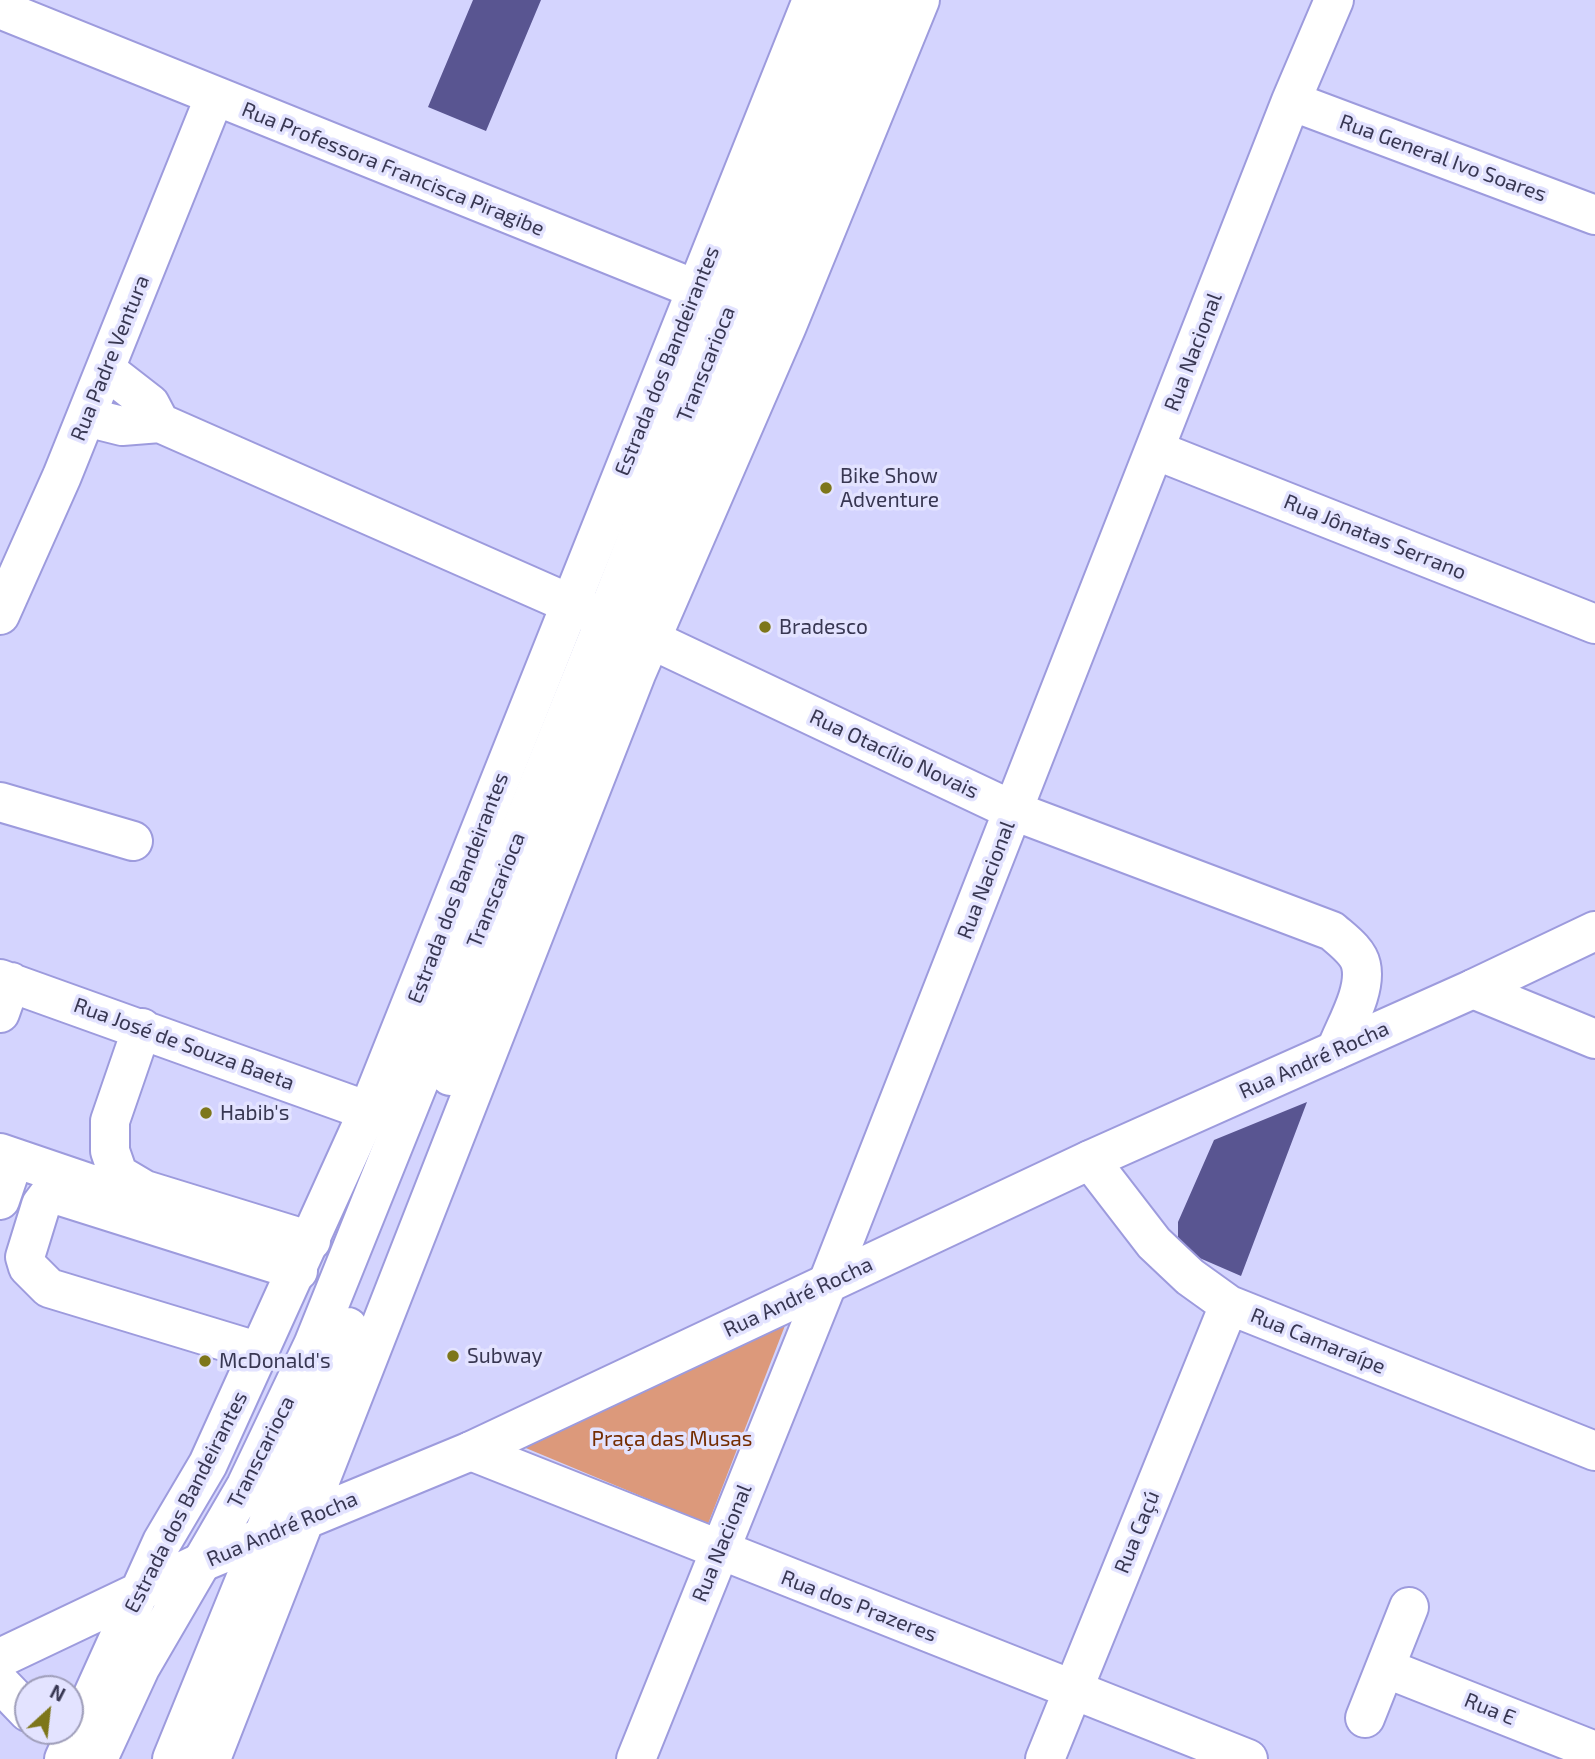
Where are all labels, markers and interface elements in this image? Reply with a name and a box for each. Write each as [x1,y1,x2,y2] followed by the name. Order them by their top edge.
[238,97,548,241] street label: Rua Professora Francisca Piragibe
[1336,109,1550,207] street label: Rua General Ivo Soares
[609,243,725,479] street label: Estrada dos Bandeirantes
[65,271,155,445] street label: Rua Padre Ventura
[1159,289,1227,415] street label: Rua Nacional
[671,303,741,425] street label: Transcarioca
[840,463,939,513] place label: Bike Show Adventure
[818,480,834,496] marker: Bike Show Adventure
[1280,489,1470,585] street label: Rua Jônatas Serrano
[779,614,868,640] place label: Bradesco
[757,619,773,635] marker: Bradesco
[806,704,982,804] street label: Rua Otacílio Novais
[402,769,514,1007] street label: Estrada dos Bandeirantes
[952,817,1020,943] street label: Rua Nacional
[461,829,531,951] street label: Transcarioca
[70,992,298,1096] street label: Rua José de Souza Baeta
[1235,1016,1393,1104] street label: Rua André Rocha
[220,1100,289,1126] place label: Habib's
[198,1105,214,1121] marker: Habib's
[720,1251,876,1343] street label: Rua André Rocha
[1247,1302,1389,1380] street label: Rua Camaraípe
[467,1343,543,1369] place label: Subway
[219,1348,331,1374] place label: McDonald's
[445,1348,461,1364] marker: Subway
[197,1353,213,1369] marker: McDonald's
[119,1387,253,1617] street label: Estrada dos Bandeirantes
[222,1392,300,1512] street label: Transcarioca
[592,1426,752,1452] park label: Praça das Musas
[687,1480,757,1606] street label: Rua Nacional
[203,1486,361,1572] street label: Rua André Rocha
[1109,1487,1165,1577] street label: Rua Caçú
[778,1565,940,1647] street label: Rua dos Prazeres
[14,1675,84,1745] north arrow
[47,1679,69,1706] text: N
[1461,1687,1519,1731] street label: Rua E

